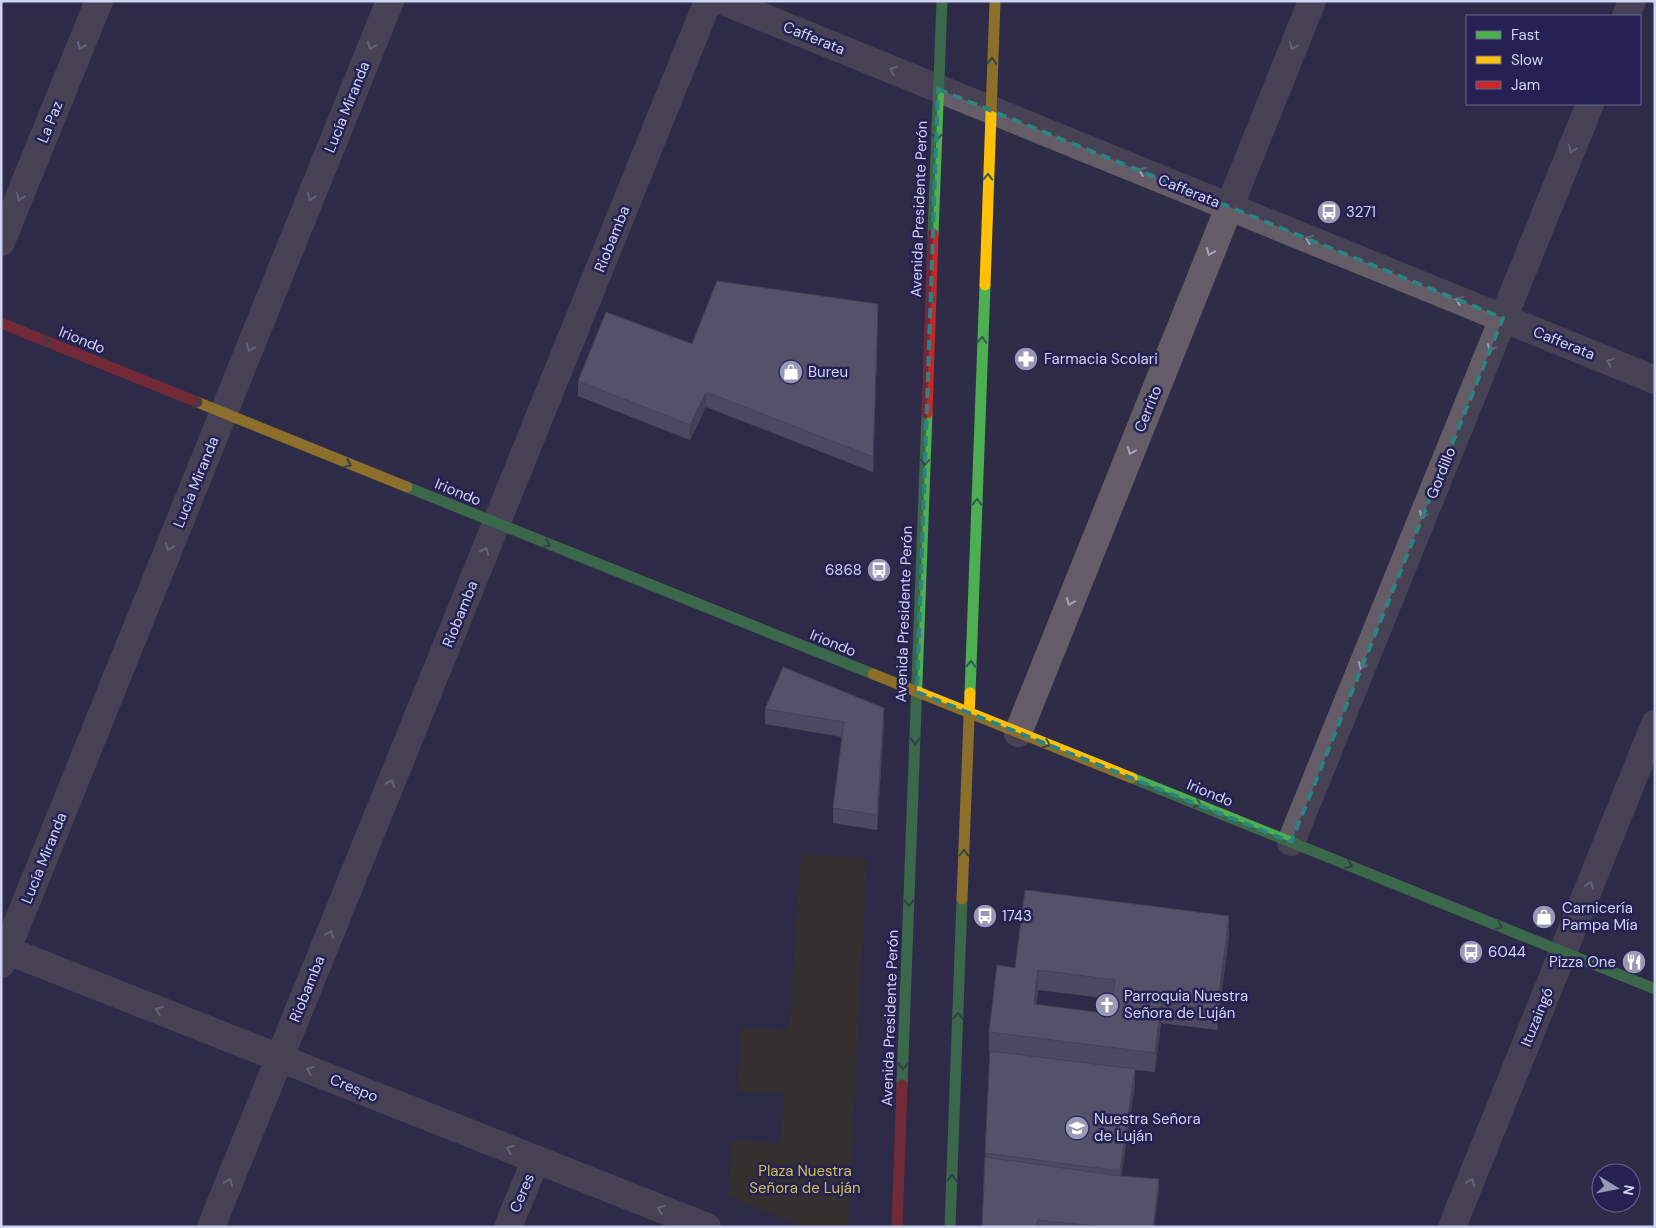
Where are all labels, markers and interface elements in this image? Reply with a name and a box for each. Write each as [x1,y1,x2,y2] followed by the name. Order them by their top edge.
[1466,15,1641,105] legend
[780,17,848,59] street label: Cafferata
[1511,25,1540,45] text: Fast
[77,42,87,50] one-way arrow
[367,42,377,50] one-way arrow
[1289,42,1299,50] one-way arrow
[1511,50,1544,70] text: Slow
[987,57,998,65] one-way arrow
[320,58,374,156] street label: Lucía Miranda
[889,66,898,77] one-way arrow
[1511,75,1540,95] text: Jam
[33,98,67,146] street label: La Paz
[906,120,932,298] street label: Avenida Presidente Perón
[931,134,942,142] one-way arrow
[1568,144,1578,153] one-way arrow
[1138,167,1147,178] one-way arrow
[1155,170,1223,212] street label: Cafferata
[983,173,993,180] one-way arrow
[15,192,26,201] one-way arrow
[306,192,317,201] one-way arrow
[1316,199,1342,225] bus stop icon: 3271
[1346,202,1376,222] place label: 3271
[590,203,634,275] street label: Riobamba
[1305,235,1313,245] one-way arrow
[1206,247,1216,256] one-way arrow
[925,296,936,304] one-way arrow
[1455,296,1464,307] one-way arrow
[56,322,108,358] street label: Iriondo
[1530,322,1598,364] street label: Cafferata
[977,335,988,343] one-way arrow
[42,336,50,346] one-way arrow
[246,343,256,352] one-way arrow
[1487,343,1497,352] one-way arrow
[1013,346,1039,372] pharmacy icon: Farmacia Scolari
[1044,349,1158,369] place label: Farmacia Scolari
[1606,357,1614,367] one-way arrow
[778,359,804,385] shop icon: Bureu
[808,362,848,382] place label: Bureu
[1130,383,1166,435] street label: Cerrito
[192,396,201,407] one-way arrow
[169,433,223,531] street label: Lucía Miranda
[1422,444,1460,502] street label: Gordillo
[1126,447,1136,455] one-way arrow
[343,458,351,468] one-way arrow
[919,458,930,466] one-way arrow
[432,474,484,510] street label: Iriondo
[971,498,982,506] one-way arrow
[1419,510,1430,519] one-way arrow
[891,525,917,703] street label: Avenida Presidente Perón
[542,538,551,548] one-way arrow
[165,542,176,551] one-way arrow
[479,548,489,556] one-way arrow
[866,557,892,583] bus stop icon: 6868
[825,560,862,580] place label: 6868
[438,578,482,650] street label: Riobamba
[1066,598,1076,606] one-way arrow
[807,625,859,661] street label: Iriondo
[966,660,976,668] one-way arrow
[1358,661,1368,669] one-way arrow
[910,737,921,745] one-way arrow
[1042,738,1051,748] one-way arrow
[1184,775,1236,811] street label: Iriondo
[385,779,395,788] one-way arrow
[1193,798,1202,809] one-way arrow
[17,809,71,907] street label: Lucía Miranda
[959,849,969,856] one-way arrow
[1344,859,1352,869] one-way arrow
[1584,881,1594,889] one-way arrow
[1562,898,1638,935] place label: Carnicería Pampa Mía
[904,900,915,908] one-way arrow
[972,903,998,929] bus stop icon: 1743
[1531,904,1557,930] shop icon: Carnicería Pampa Mía
[1002,906,1032,926] place label: 1743
[1494,920,1503,931] one-way arrow
[877,929,903,1107] street label: Avenida Presidente Perón
[324,930,334,939] one-way arrow
[1458,939,1484,965] bus stop icon: 6044
[1488,942,1526,962] place label: 6044
[1621,949,1647,975] restaurant icon: Pizza One
[1549,952,1616,972] place label: Pizza One
[285,953,329,1025] street label: Riobamba
[1516,984,1558,1050] street label: Ituzaingó
[1124,986,1248,1023] place label: Parroquia Nuestra Señora de Luján
[1094,992,1120,1018] church icon: Parroquia Nuestra Señora de Luján
[155,1006,164,1017] one-way arrow
[953,1011,963,1019] one-way arrow
[898,1062,908,1070] one-way arrow
[306,1066,315,1077] one-way arrow
[327,1069,381,1107] street label: Crespo
[1094,1109,1201,1146] place label: Nuestra Señora de Luján
[1064,1115,1090,1141] school or university icon: Nuestra Señora de Luján
[506,1145,515,1155] one-way arrow
[749,1161,861,1198] park label: Plaza Nuestra Señora de Luján
[1591,1163,1641,1213] north arrow
[505,1170,539,1216] street label: Ceres
[947,1174,957,1182] one-way arrow
[224,1178,234,1186] one-way arrow
[1465,1178,1475,1186] one-way arrow
[1619,1184,1639,1197] text: N
[657,1205,666,1215] one-way arrow

